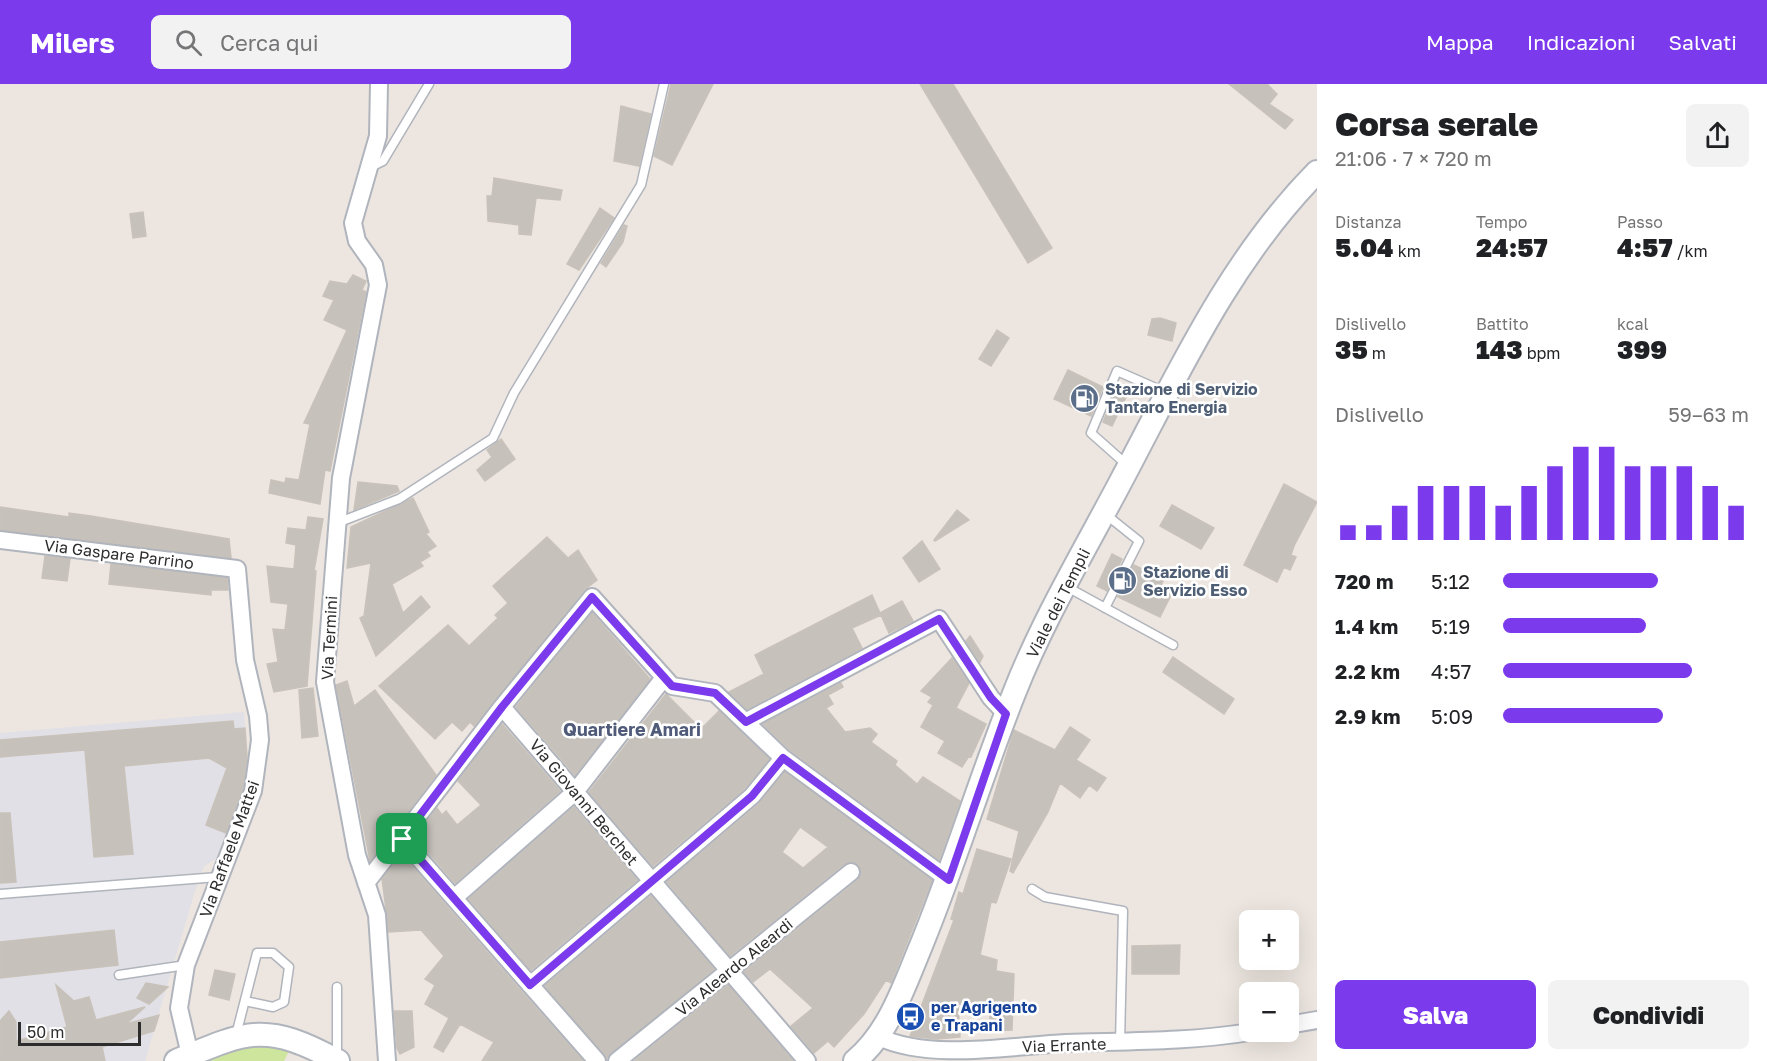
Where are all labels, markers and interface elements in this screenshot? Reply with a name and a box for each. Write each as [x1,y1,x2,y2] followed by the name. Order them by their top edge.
[151,15,571,69] search box
[30,26,115,59] text: Milers
[172,26,205,59] icon: search
[220,29,319,56] text: Cerca qui
[1426,29,1494,55] text: Mappa
[1527,29,1636,55] text: Indicazioni
[1669,29,1737,55] text: Salvati
[1335,104,1538,143] text: Corsa serale
[1686,104,1749,167] button: share
[1335,146,1492,170] text: 21:06 · 7 × 720 m
[1335,212,1401,232] text: Distanza
[1476,212,1527,232] text: Tempo
[1617,212,1663,232] text: Passo
[1335,232,1394,263] text: 5.04
[1476,232,1548,263] text: 24:57
[1617,232,1673,263] text: 4:57
[1394,241,1421,261] text: km
[1673,241,1708,261] text: /km
[1335,314,1406,334] text: Dislivello
[1476,314,1529,334] text: Battito
[1617,314,1649,334] text: kcal
[1335,334,1368,365] text: 35
[1476,334,1523,365] text: 143
[1617,334,1667,365] text: 399
[1368,343,1386,363] text: m
[1523,343,1560,363] text: bpm
[1105,379,1258,417] place label: Stazione di Servizio Tantaro Energia
[1068,382,1100,414] fuel station icon: Stazione di Servizio Tantaro Energia
[1335,402,1424,426] text: Dislivello
[1668,402,1749,426] text: 59–63 m
[43,535,195,573] street label: Via Gaspare Parrino
[1022,545,1094,661] street label: Viale dei Templi
[1143,562,1248,600] place label: Stazione di Servizio Esso
[1106,565,1138,597] fuel station icon: Stazione di Servizio Esso
[1335,569,1394,593] text: 720 m
[1431,569,1470,593] text: 5:12
[317,595,341,681] street label: Via Termini
[1335,614,1398,638] text: 1.4 km
[1431,614,1470,638] text: 5:19
[1335,659,1400,683] text: 2.2 km
[1431,659,1471,683] text: 4:57
[1335,704,1400,728] text: 2.9 km
[1431,704,1473,728] text: 5:09
[563,718,701,740] district label: Quartiere Amari
[525,735,643,869] street label: Via Giovanni Berchet
[195,778,263,920] street label: Via Raffaele Mattei
[376,813,427,864] pin
[385,822,418,855] icon: arrive
[1239,910,1299,1042] map controls
[1239,910,1299,970] button: +
[671,914,797,1020] street label: Via Aleardo Aleardi
[1335,980,1536,1049] button: Salva
[1548,980,1749,1049] button: Condividi
[1239,982,1299,1042] button: −
[931,997,1038,1035] place label: per Agrigento e Trapani
[894,1000,926,1032] bus stop icon: per Agrigento e Trapani
[18,1019,141,1046] scale bar
[27,1022,64,1042] text: 50 m
[1021,1034,1107,1056] street label: Via Errante

